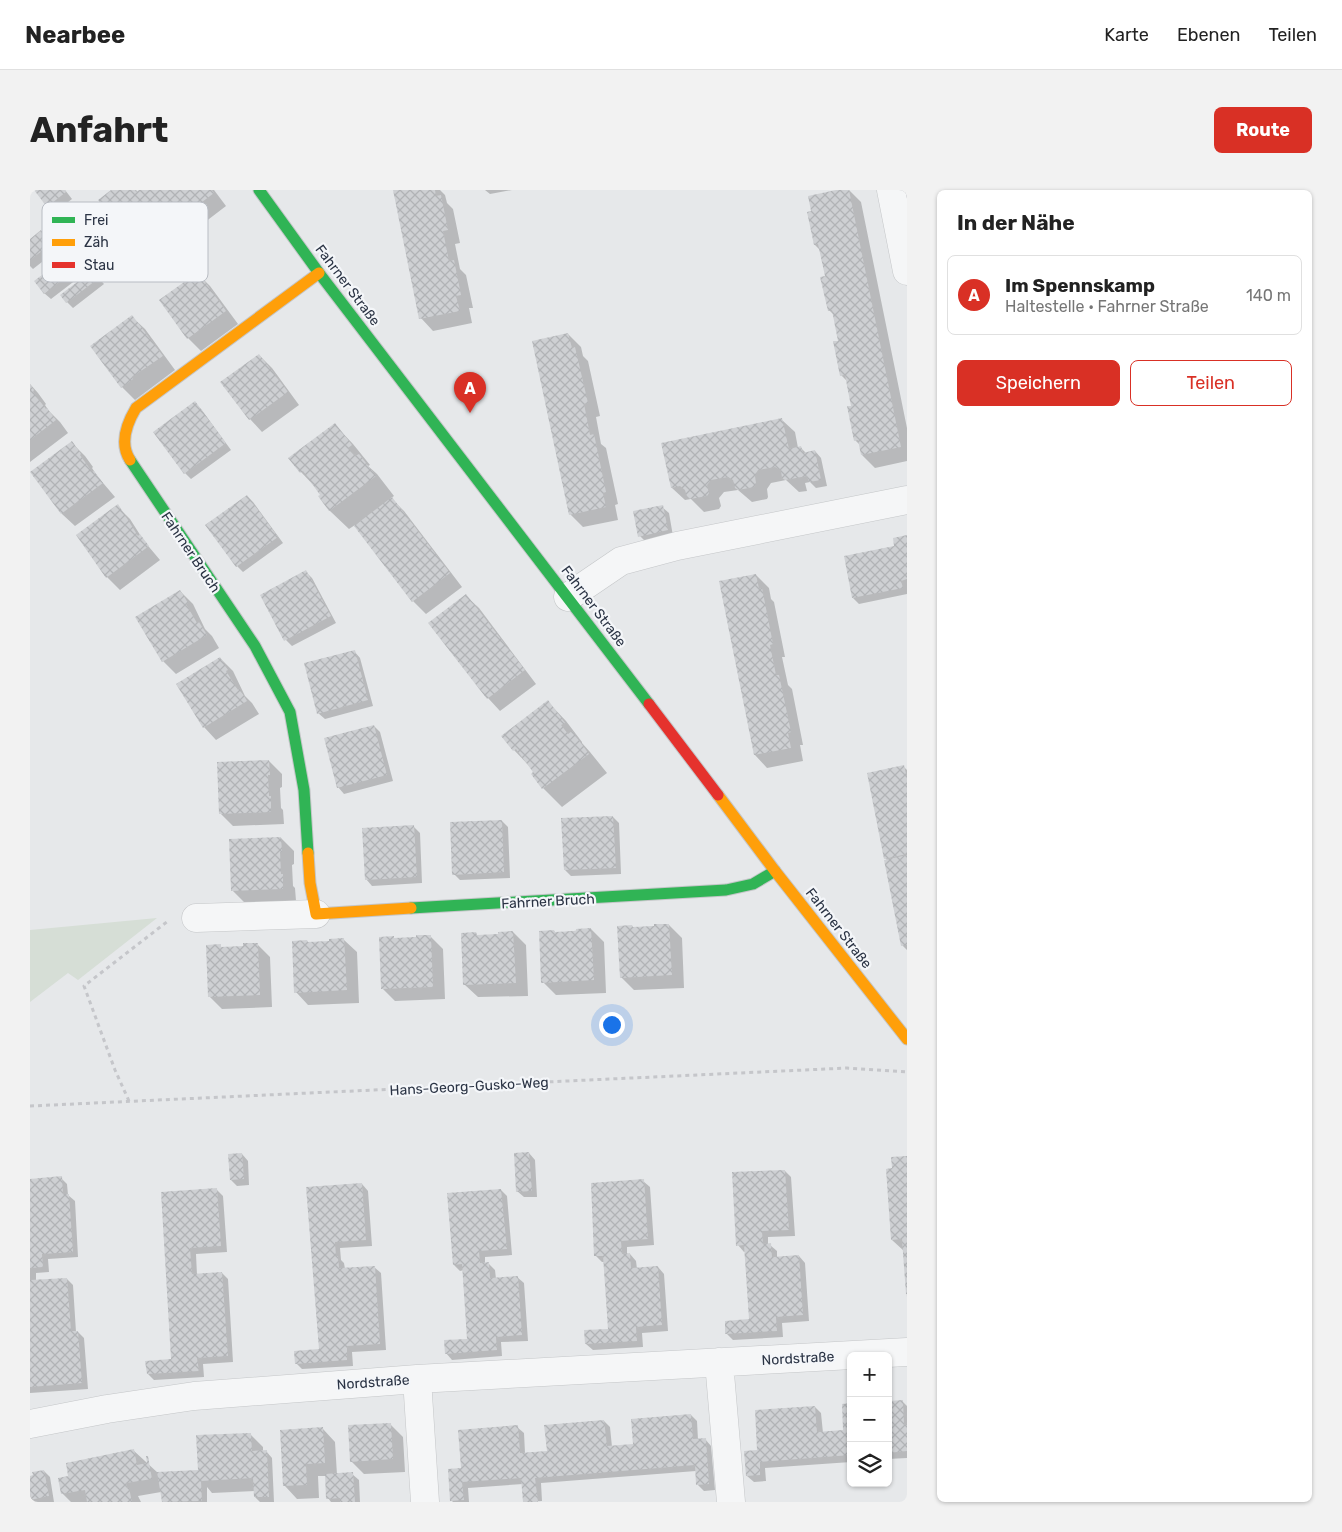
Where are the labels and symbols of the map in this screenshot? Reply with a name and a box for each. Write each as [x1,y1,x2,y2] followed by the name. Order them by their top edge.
[42,202,208,282] legend
[84,212,108,229] text: Frei
[84,234,109,251] text: Zäh
[312,241,384,329] street label: Fahrner Straße
[84,257,114,274] text: Stau
[454,372,486,413] pin: A
[157,509,224,596] street label: Fahrner Bruch
[558,562,630,650] street label: Fahrner Straße
[802,885,875,972] street label: Fahrner Straße
[501,891,595,912] street label: Fahrner Bruch
[599,1012,625,1038] your location
[389,1074,549,1099] street label: Hans-Georg-Gusko-Weg
[761,1348,835,1369] street label: Nordstraße
[336,1371,410,1394] street label: Nordstraße

